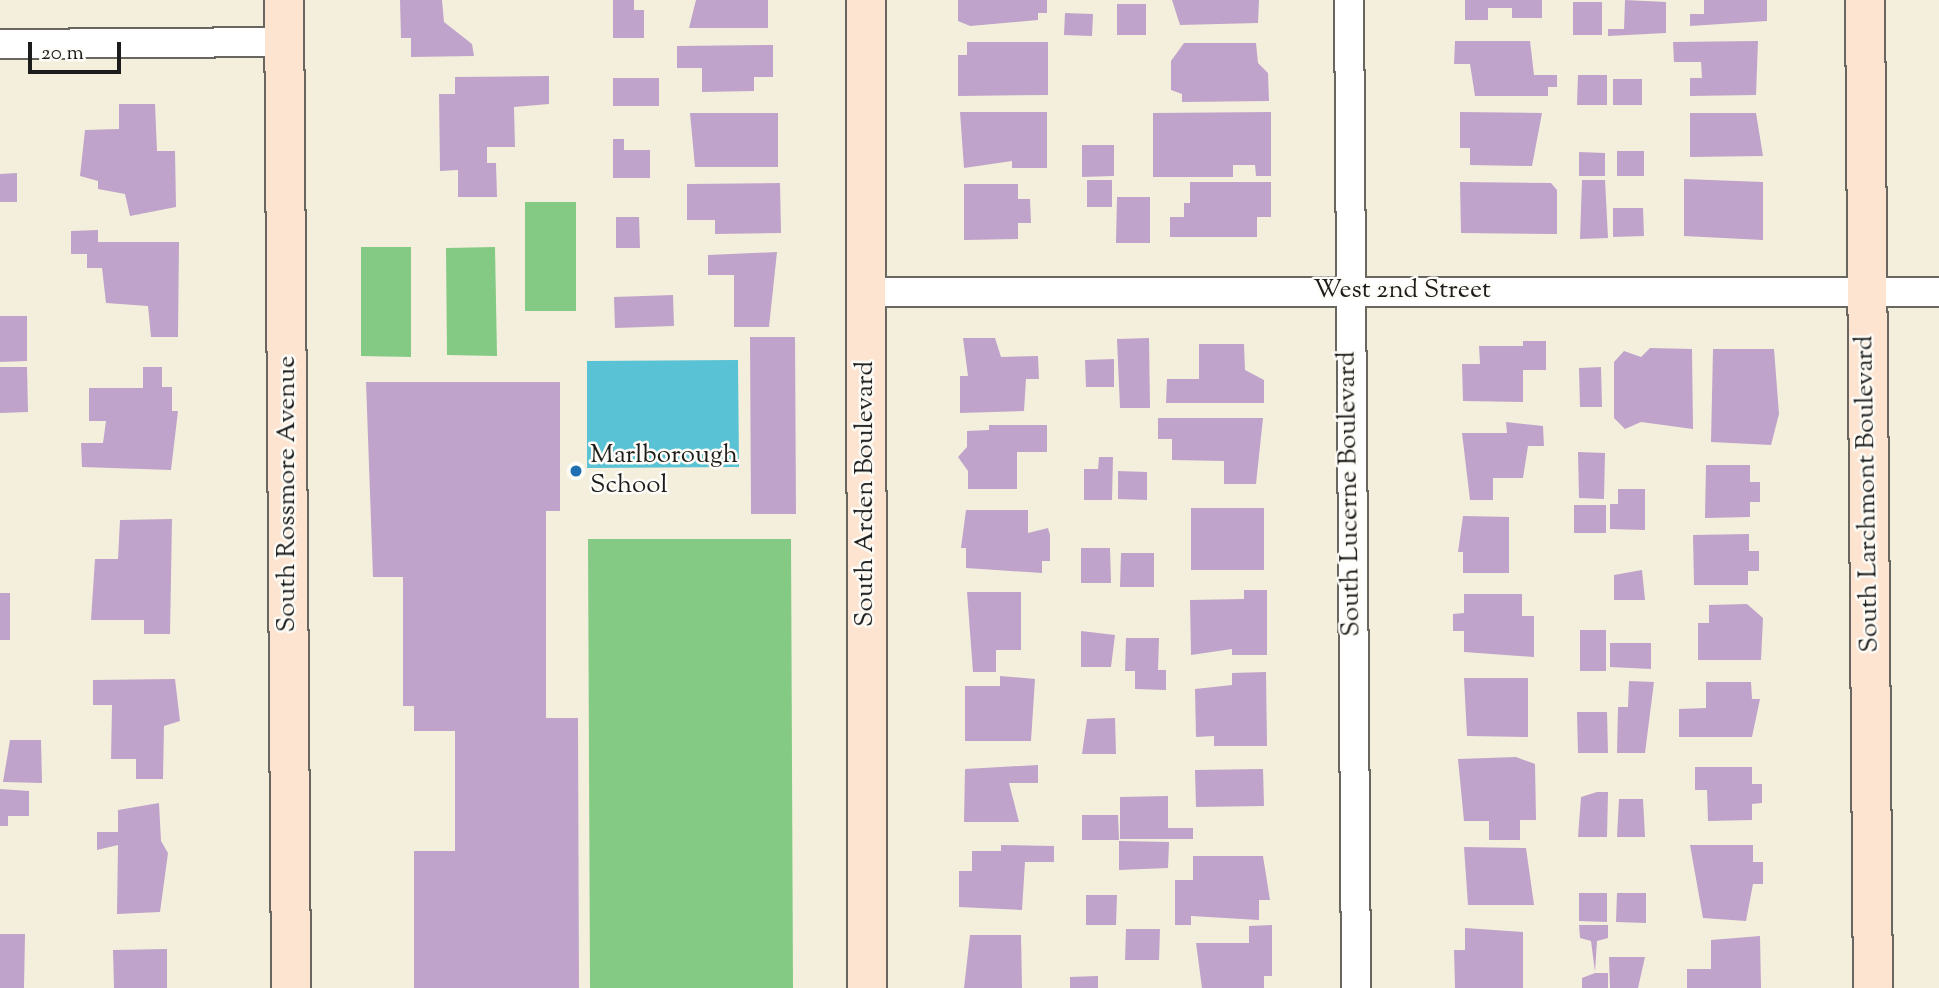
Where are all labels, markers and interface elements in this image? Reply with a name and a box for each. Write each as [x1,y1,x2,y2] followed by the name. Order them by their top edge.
[32,28,124,72] scale bar
[41,39,84,69] text: 20 m
[1313,275,1491,307] street label: West 2nd Street
[1850,335,1886,653] street label: South Larchmont Boulevard
[1332,351,1368,637] street label: South Lucerne Boulevard
[272,356,304,632] street label: South Rossmore Avenue
[850,361,882,627] street label: South Arden Boulevard
[590,440,738,502] place label: Marlborough School
[568,463,584,479] marker: Marlborough School

